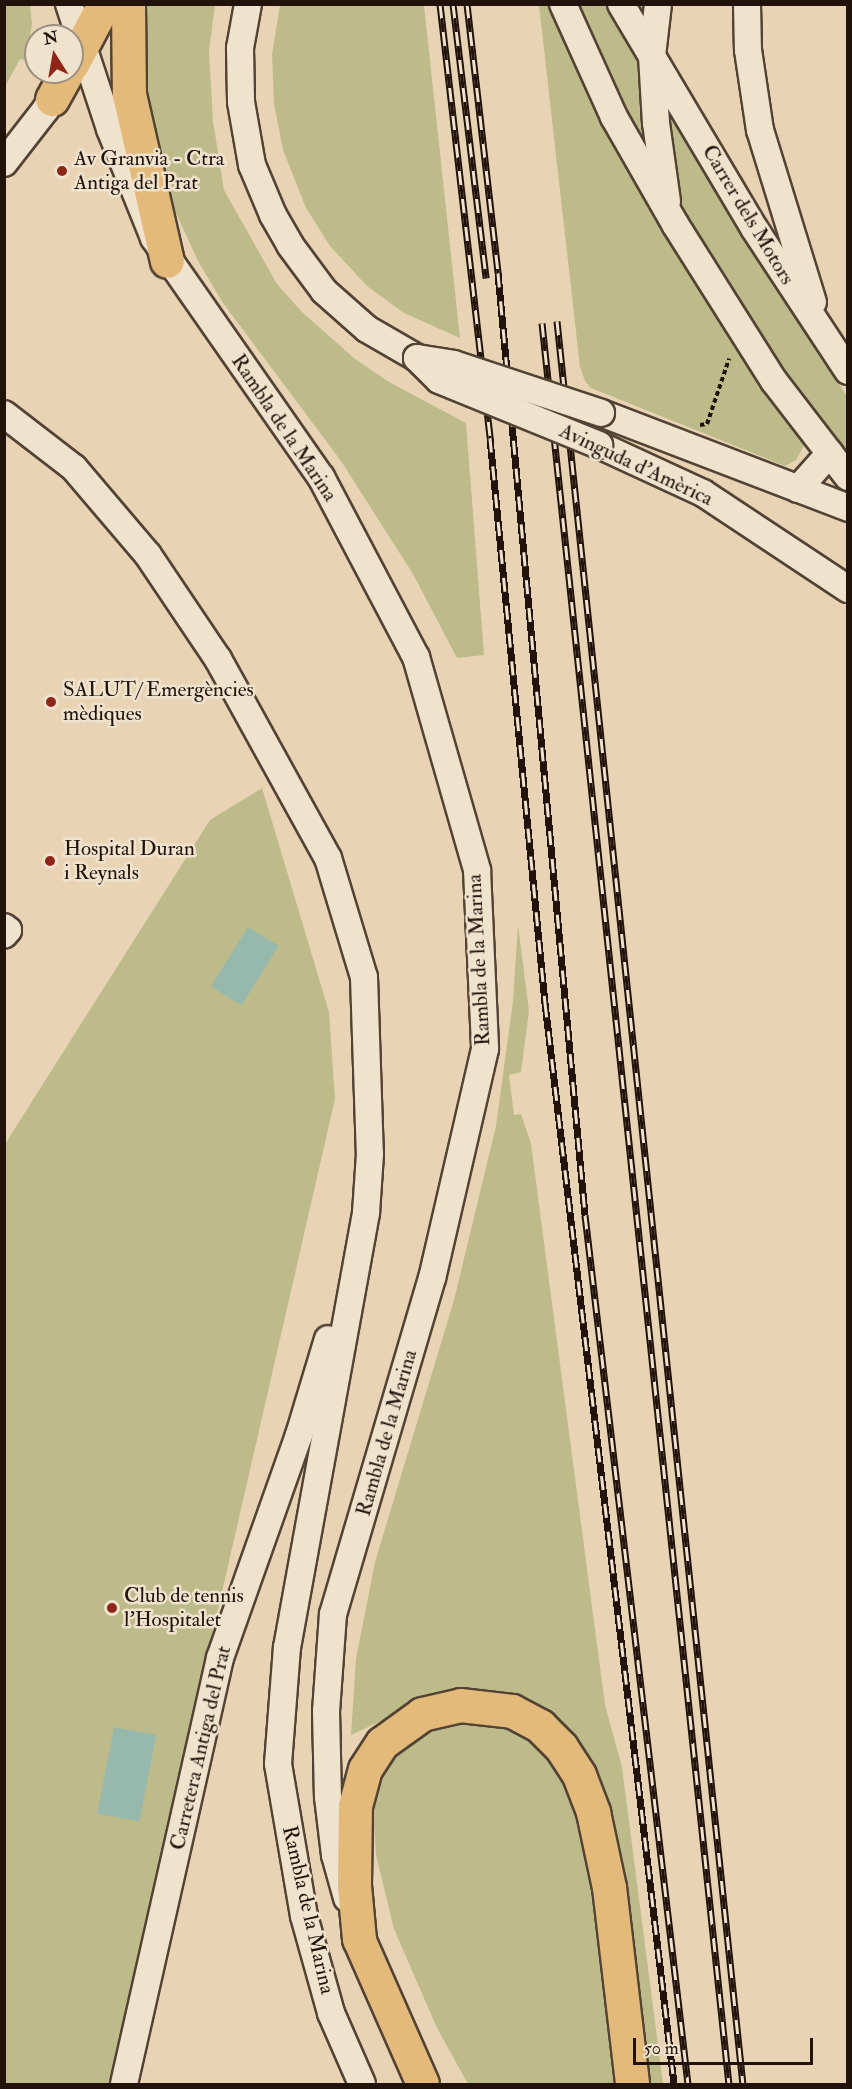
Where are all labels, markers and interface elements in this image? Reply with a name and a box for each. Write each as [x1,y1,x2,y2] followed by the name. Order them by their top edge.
[24,24,84,84] north arrow
[42,27,60,49] text: N
[696,141,800,289] street label: Carrer dels Motors
[74,146,224,196] place label: Av Granvia - Ctra Antiga del Prat
[55,164,69,178] marker: Av Granvia - Ctra Antiga del Prat
[225,350,343,506] street label: Rambla de la Marina
[555,418,717,512] street label: Avinguda d'Amèrica
[63,677,254,727] place label: SALUT/ Emergències mèdiques
[44,695,58,709] marker: SALUT/ Emergències mèdiques
[64,836,195,886] place label: Hospital Duran i Reynals
[41,852,59,870] marker: Hospital Duran i Reynals
[462,873,496,1047] street label: Rambla de la Marina
[351,1347,423,1519] street label: Rambla de la Marina
[124,1583,244,1633] place label: Club de tennis l'Hospitalet
[105,1601,119,1615] marker: Club de tennis l'Hospitalet
[165,1643,237,1853] street label: Carretera Antiga del Prat
[276,1823,340,1997] street label: Rambla de la Marina
[636,2026,816,2064] scale bar
[644,2037,679,2060] text: 50 m

